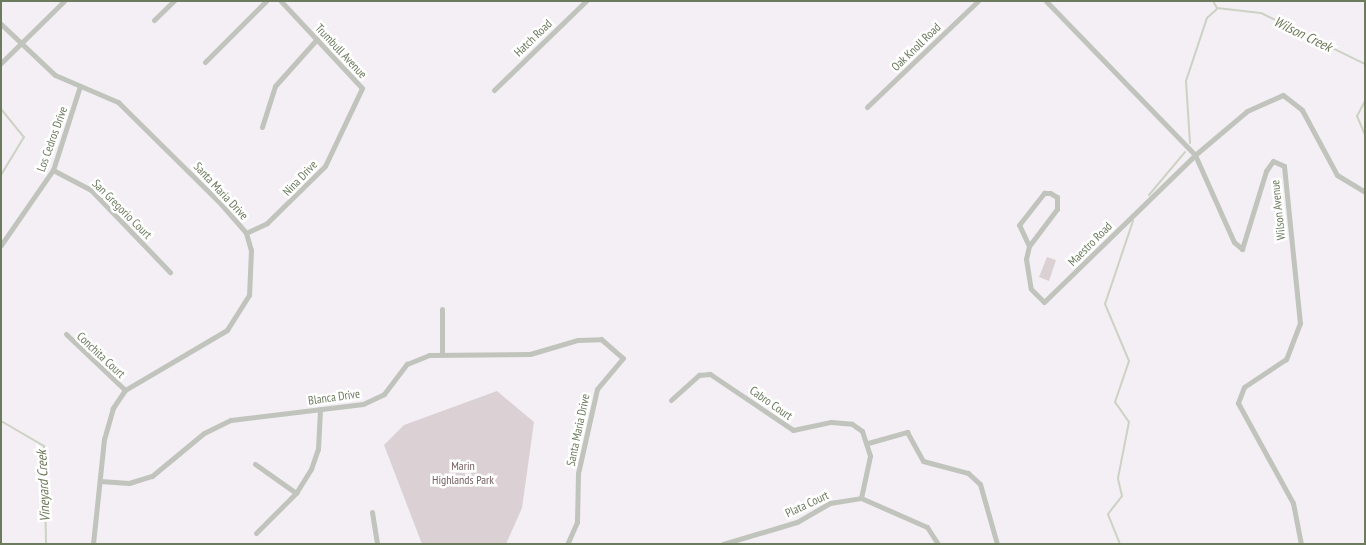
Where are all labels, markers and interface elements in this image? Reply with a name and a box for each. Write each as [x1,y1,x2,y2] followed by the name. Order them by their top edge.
[1271,13,1335,55] water label: Wilson Creek
[511,16,555,60] street label: Hatch Road
[888,20,944,74] street label: Oak Knoll Road
[312,21,370,81] street label: Trumbull Avenue
[34,104,70,174] street label: Los Cedros Drive
[280,157,320,199] street label: Nina Drive
[191,159,251,223] street label: Santa Maria Drive
[89,176,155,242] street label: San Gregorio Court
[1268,179,1288,241] street label: Wilson Avenue
[1065,219,1115,269] street label: Maestro Road
[74,329,128,381] street label: Conchita Court
[747,383,795,423] street label: Cabro Court
[307,386,361,408] street label: Blanca Drive
[563,393,593,467] street label: Santa Maria Drive
[33,450,53,522] water label: Vineyard Creek
[432,459,494,487] park label: Marin Highlands Park
[783,488,831,520] street label: Plata Court

